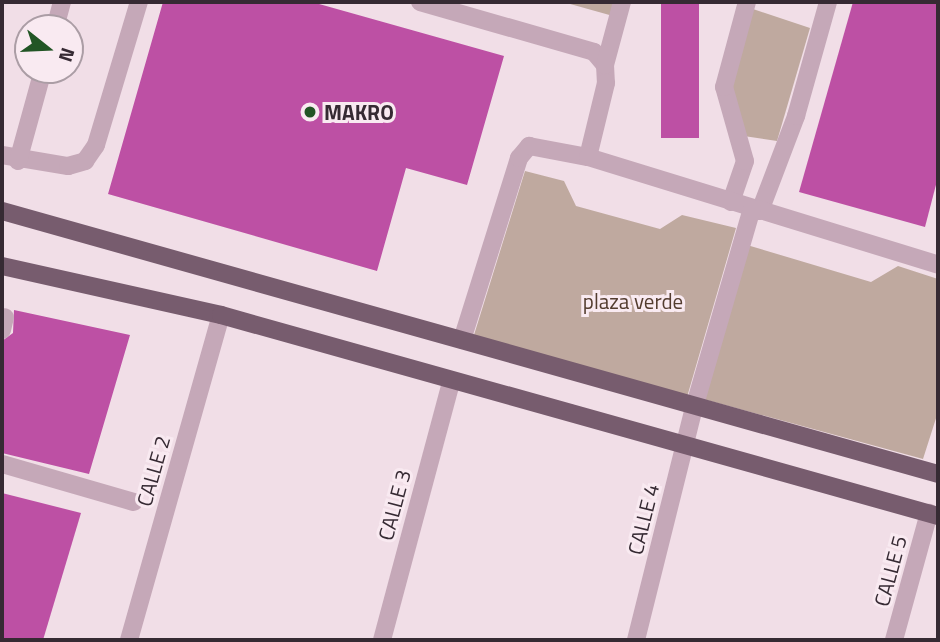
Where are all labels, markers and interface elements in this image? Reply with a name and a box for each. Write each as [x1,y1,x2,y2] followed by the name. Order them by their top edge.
[14,14,84,84] north arrow
[52,44,83,66] text: N
[324,99,394,125] place label: MAKRO
[302,104,318,120] marker: MAKRO
[583,288,683,314] park label: plaza verde
[131,433,175,509] street label: CALLE 2
[373,467,415,543] street label: CALLE 3
[622,481,664,557] street label: CALLE 4
[869,533,911,609] street label: CALLE 5

